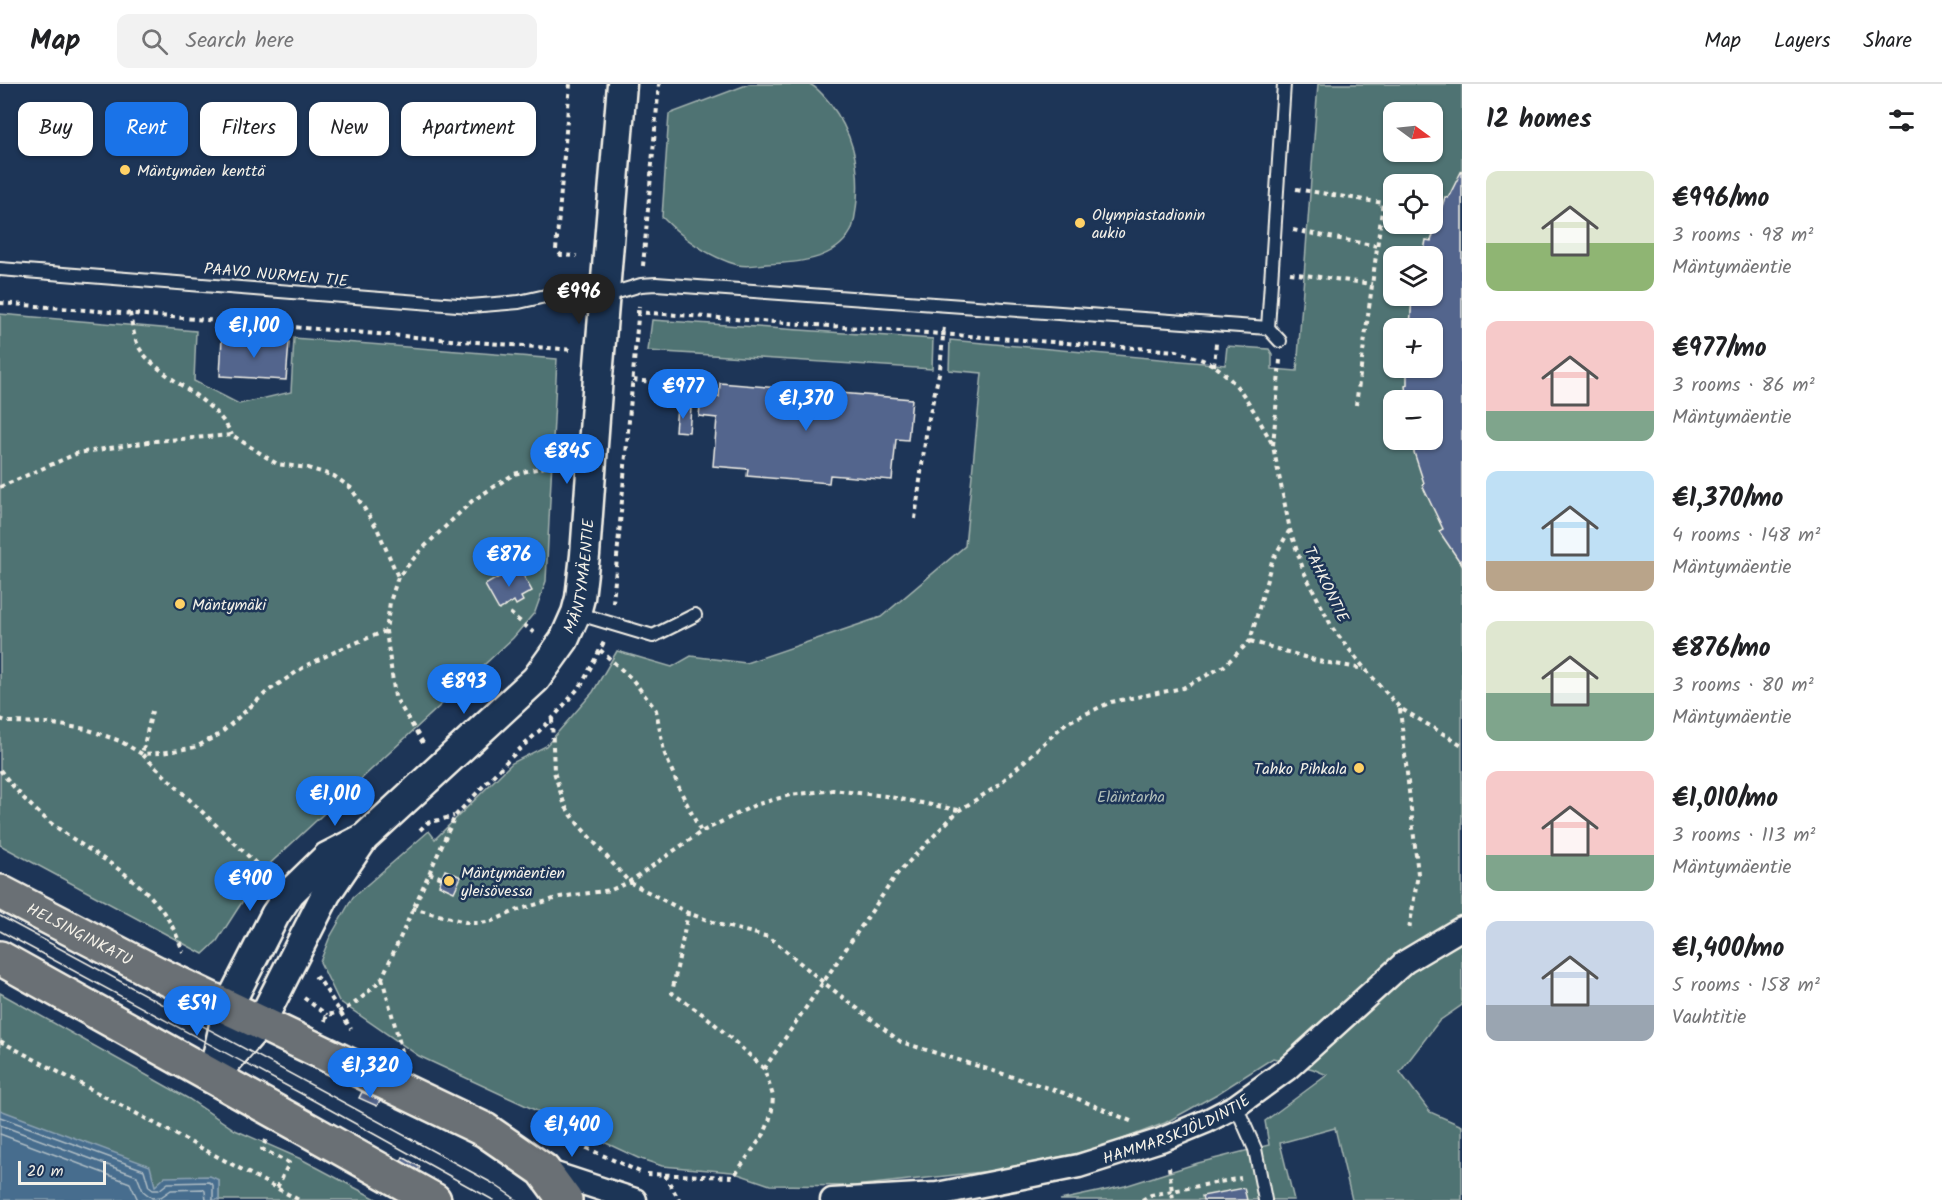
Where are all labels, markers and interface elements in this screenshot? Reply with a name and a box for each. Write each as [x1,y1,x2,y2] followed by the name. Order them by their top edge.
[117,14,537,68] search box
[30,19,81,64] text: Map
[186,24,294,59] text: Search here
[138,25,171,58] icon: search
[1704,25,1741,58] text: Map
[1774,25,1830,58] text: Layers
[1863,25,1912,58] text: Share
[1486,99,1592,141] text: 12 homes
[18,102,93,156] chip: Buy
[105,102,188,156] chip: Rent
[200,102,297,156] chip: Filters
[309,102,389,156] chip: New
[401,102,536,156] chip: Apartment
[1383,102,1443,162] north arrow
[1383,102,1443,450] map controls
[1885,104,1918,137] icon: filters
[137,159,266,184] place label: Mäntymäen kenttä
[118,163,132,177] marker: Mäntymäen kenttä
[1383,174,1443,234] button: locate
[1672,178,1769,220] text: €996/mo
[1534,195,1606,267] icon: home
[1092,203,1205,246] place label: Olympiastadionin aukio
[1073,216,1087,230] marker: Olympiastadionin aukio
[1672,220,1813,252] text: 3 rooms · 98 m²
[1383,246,1443,306] button: layers
[1672,252,1792,284] text: Mäntymäentie
[203,257,350,294] street label: PAAVO NURMEN TIE
[543,274,615,325] pin: €996
[557,277,601,309] text: €996
[205,308,303,359] pin: €1,100
[229,311,279,343] text: €1,100
[1383,318,1443,378] button: +
[1672,328,1767,370] text: €977/mo
[1534,345,1606,417] icon: home
[647,369,719,420] pin: €977
[1672,370,1815,402] text: 3 rooms · 86 m²
[662,372,704,404] text: €977
[757,381,855,432] pin: €1,370
[779,384,833,416] text: €1,370
[1383,390,1443,450] button: −
[1672,402,1792,434] text: Mäntymäentie
[531,434,603,485] pin: €845
[544,437,590,469] text: €845
[1672,478,1783,520] text: €1,370/mo
[1534,495,1606,567] icon: home
[557,517,602,638] street label: MÄNTYMÄENTIE
[1672,520,1820,552] text: 4 rooms · 148 m²
[473,537,545,588] pin: €876
[487,540,531,572] text: €876
[1296,542,1355,628] street label: TAHKONTIE
[1672,552,1792,584] text: Mäntymäentie
[192,593,267,618] place label: Mäntymäki
[173,597,187,611] marker: Mäntymäki
[1672,628,1771,670] text: €876/mo
[1534,645,1606,717] icon: home
[428,664,500,715] pin: €893
[441,667,487,699] text: €893
[1672,670,1814,702] text: 3 rooms · 80 m²
[1672,702,1792,734] text: Mäntymäentie
[1254,757,1347,782] place label: Tahko Pihkala
[1352,761,1366,775] marker: Tahko Pihkala
[286,776,384,827] pin: €1,010
[1672,778,1778,820] text: €1,010/mo
[310,779,360,811] text: €1,010
[1097,785,1165,810] park label: Eläintarha
[1534,795,1606,867] icon: home
[1672,820,1815,852] text: 3 rooms · 113 m²
[1672,852,1792,884] text: Mäntymäentie
[214,861,286,912] pin: €900
[460,861,565,904] place label: Mäntymäentien yleisövessa
[228,864,272,896] text: €900
[442,874,456,888] marker: Mäntymäentien yleisövessa
[22,897,137,973] street label: HELSINGINKATU
[1672,928,1784,970] text: €1,400/mo
[1534,945,1606,1017] icon: home
[1672,970,1820,1002] text: 5 rooms · 158 m²
[161,986,233,1037] pin: €591
[178,989,216,1021] text: €591
[1672,1002,1746,1034] text: Vauhtitie
[321,1048,419,1099] pin: €1,320
[342,1051,398,1083] text: €1,320
[1100,1088,1257,1172] street label: HAMMARSKJÖLDINTIE
[523,1107,621,1158] pin: €1,400
[544,1110,600,1142] text: €1,400
[18,1158,106,1186] scale bar
[27,1159,63,1184] text: 20 m

